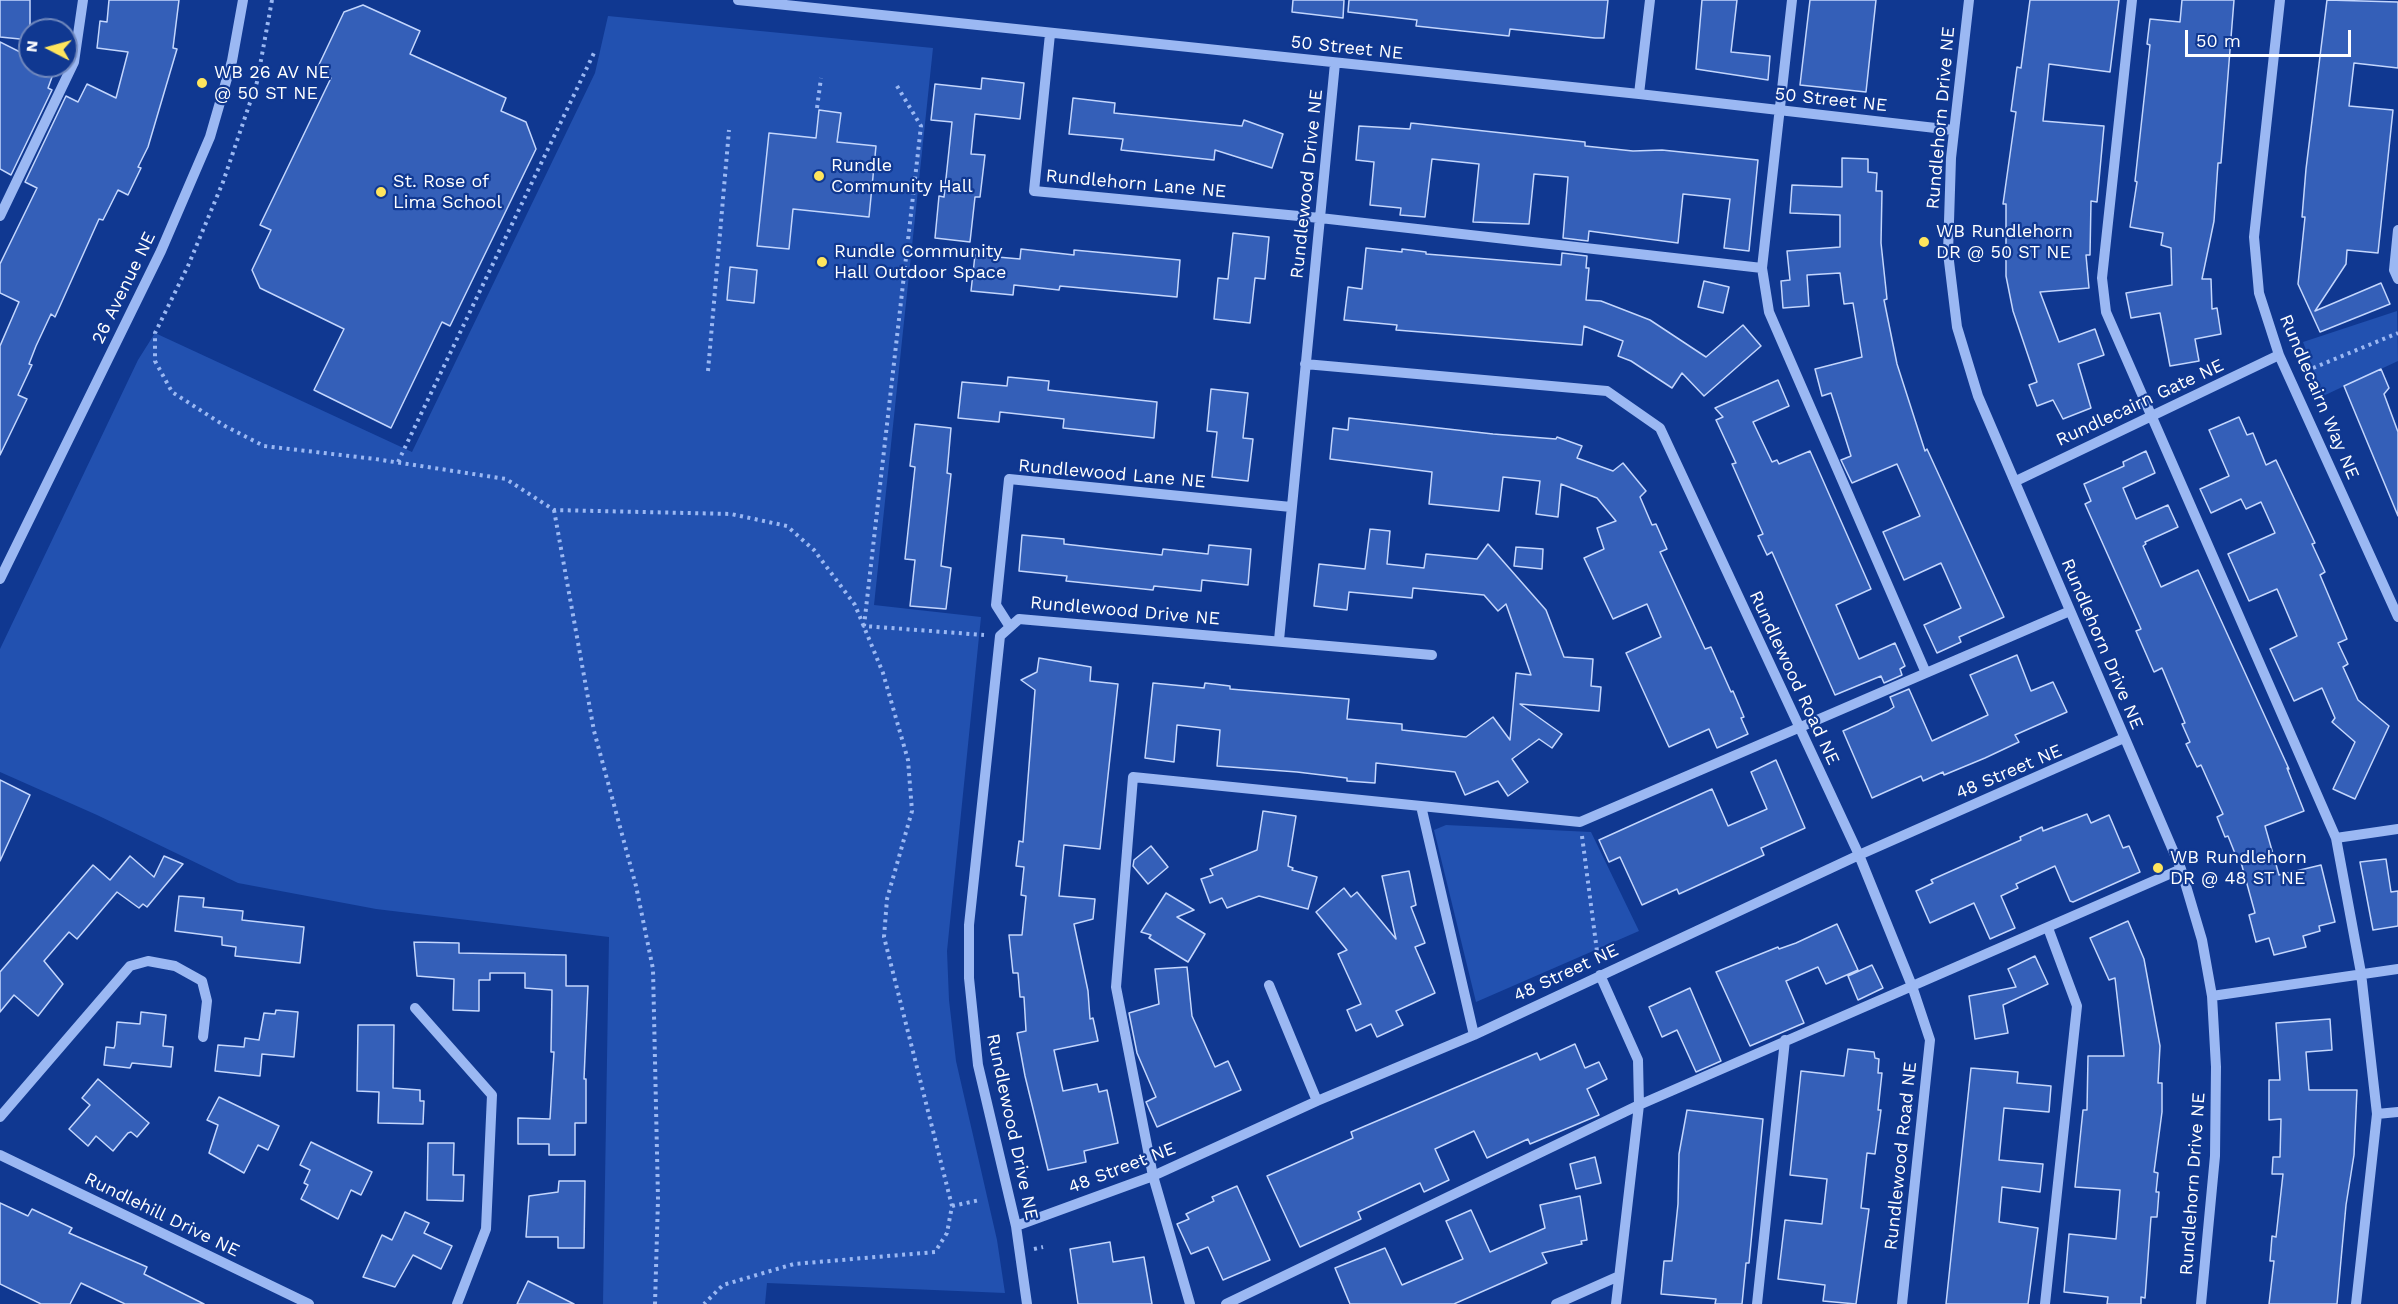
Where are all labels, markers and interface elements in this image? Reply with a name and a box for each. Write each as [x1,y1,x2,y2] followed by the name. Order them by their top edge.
[18,18,78,78] north arrow
[2188,18,2354,56] scale bar
[1922,26,1960,210] street label: Rundlehorn Drive NE
[2196,30,2241,51] text: 50 m
[1290,31,1404,65] street label: 50 Street NE
[22,39,42,53] text: N
[214,62,330,104] place label: WB 26 AV NE @ 50 ST NE
[195,76,209,90] marker: WB 26 AV NE @ 50 ST NE
[1774,83,1888,117] street label: 50 Street NE
[1286,88,1328,280] street label: Rundlewood Drive NE
[831,155,973,198] place label: Rundle Community Hall
[1045,165,1227,203] street label: Rundlehorn Lane NE
[812,169,826,183] marker: Rundle Community Hall
[393,171,502,213] place label: St. Rose of Lima School
[374,185,388,199] marker: St. Rose of Lima School
[1936,221,2073,264] place label: WB Rundlehorn DR @ 50 ST NE
[88,228,160,348] street label: 26 Avenue NE
[1917,235,1931,249] marker: WB Rundlehorn DR @ 50 ST NE
[834,241,1006,284] place label: Rundle Community Hall Outdoor Space
[815,255,829,269] marker: Rundle Community Hall Outdoor Space
[2274,311,2364,483] street label: Rundlecairn Way NE
[2053,355,2227,451] street label: Rundlecairn Gate NE
[1017,455,1207,493] street label: Rundlewood Lane NE
[2056,555,2148,733] street label: Rundlehorn Drive NE
[1744,588,1844,768] street label: Rundlewood Road NE
[1029,592,1221,630] street label: Rundlewood Drive NE
[1953,740,2065,804] street label: 48 Street NE
[2170,847,2307,890] place label: WB Rundlehorn DR @ 48 ST NE
[2151,861,2165,875] marker: WB Rundlehorn DR @ 48 ST NE
[1510,939,1622,1007] street label: 48 Street NE
[982,1032,1042,1222] street label: Rundlewood Drive NE
[1880,1061,1922,1251] street label: Rundlewood Road NE
[2176,1092,2210,1276] street label: Rundlehorn Drive NE
[1065,1138,1179,1198] street label: 48 Street NE
[81,1168,243,1262] street label: Rundlehill Drive NE

